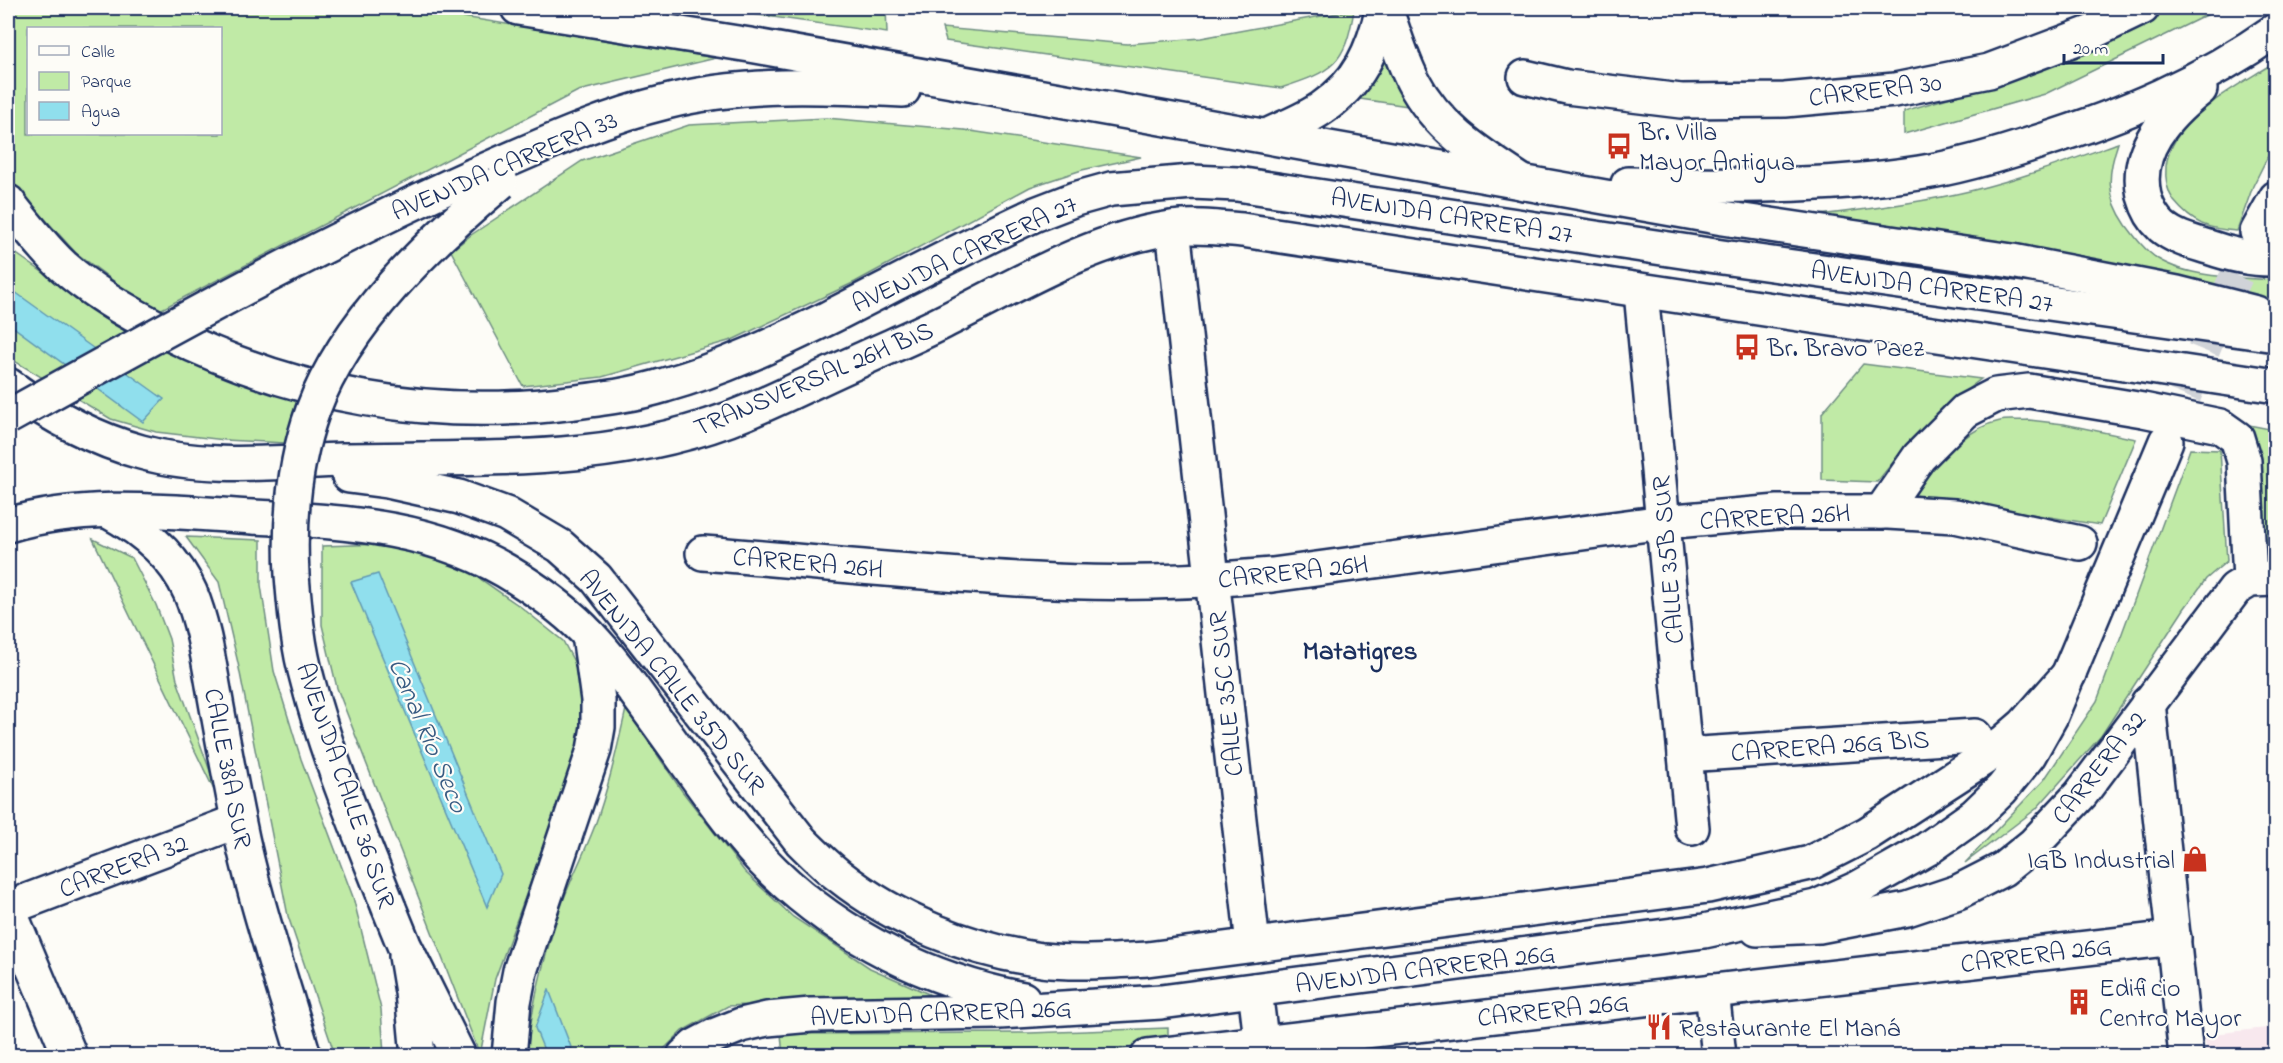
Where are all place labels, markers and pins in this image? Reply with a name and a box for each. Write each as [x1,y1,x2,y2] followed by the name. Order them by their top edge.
[1638,115,1795,183] place label: Br. Villa Mayor Antigua
[1604,131,1634,161] bus stop icon: Br. Villa Mayor Antigua
[1766,331,1924,369] place label: Br. Bravo Paez
[1732,332,1762,362] bus stop icon: Br. Bravo Paez
[2027,843,2175,881] place label: IGB Industrial
[2180,844,2210,874] shop icon: IGB Industrial
[2099,971,2242,1039] place label: Edificio Centro Mayor
[2064,987,2094,1017] building icon: Edificio Centro Mayor
[1679,1011,1900,1049] place label: Restaurante El Maná
[1644,1012,1674,1042] restaurant icon: Restaurante El Maná

